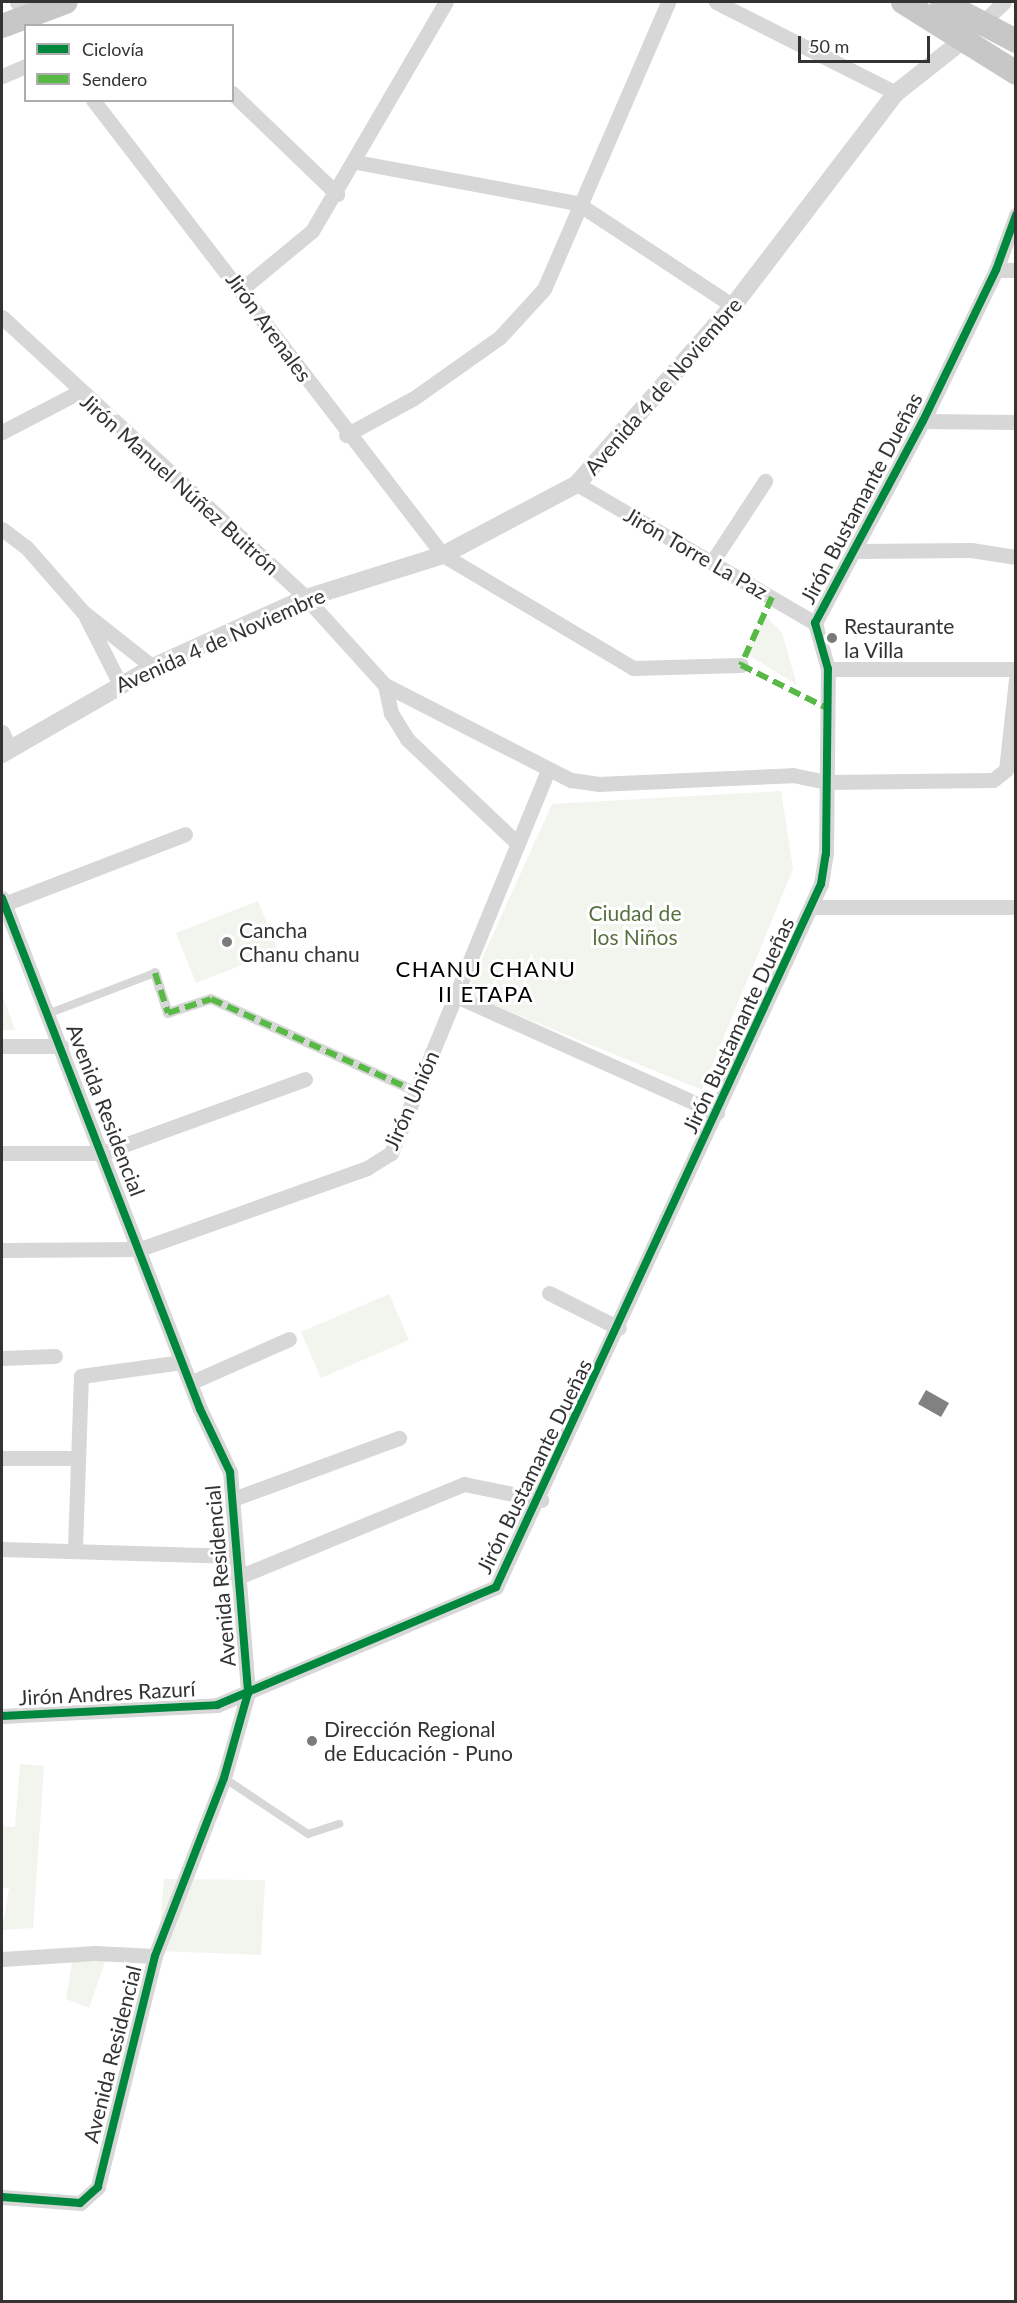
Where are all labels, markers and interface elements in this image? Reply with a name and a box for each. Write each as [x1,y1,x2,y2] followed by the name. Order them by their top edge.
[24,24,234,102] legend
[801,24,933,62] scale bar
[809,35,849,57] text: 50 m
[82,38,144,60] text: Ciclovía
[82,68,147,90] text: Sendero
[221,267,317,387] street label: Jirón Arenales
[579,292,747,480] street label: Avenida 4 de Noviembre
[76,388,284,580] street label: Jirón Manuel Núñez Buitrón
[795,388,927,608] street label: Jirón Bustamante Dueñas
[620,502,772,604] street label: Jirón Torre La Paz
[111,582,329,698] street label: Avenida 4 de Noviembre
[844,613,954,663] place label: Restaurante la Villa
[825,631,839,645] marker: Restaurante la Villa
[589,900,681,950] park label: Ciudad de los Niños
[677,913,799,1137] street label: Jirón Bustamante Dueñas
[239,917,360,967] place label: Cancha Chanu chanu
[220,935,234,949] marker: Cancha Chanu chanu
[396,955,576,1006] district label: CHANU CHANU II ETAPA
[62,1021,150,1199] street label: Avenida Residencial
[378,1047,444,1153] street label: Jirón Unión
[471,1355,597,1577] street label: Jirón Bustamante Dueñas
[200,1484,240,1668] street label: Avenida Residencial
[18,1676,196,1710] street label: Jirón Andres Razurí
[324,1716,513,1766] place label: Dirección Regional de Educación - Puno
[305,1734,319,1748] marker: Dirección Regional de Educación - Puno
[78,1963,146,2145] street label: Avenida Residencial

